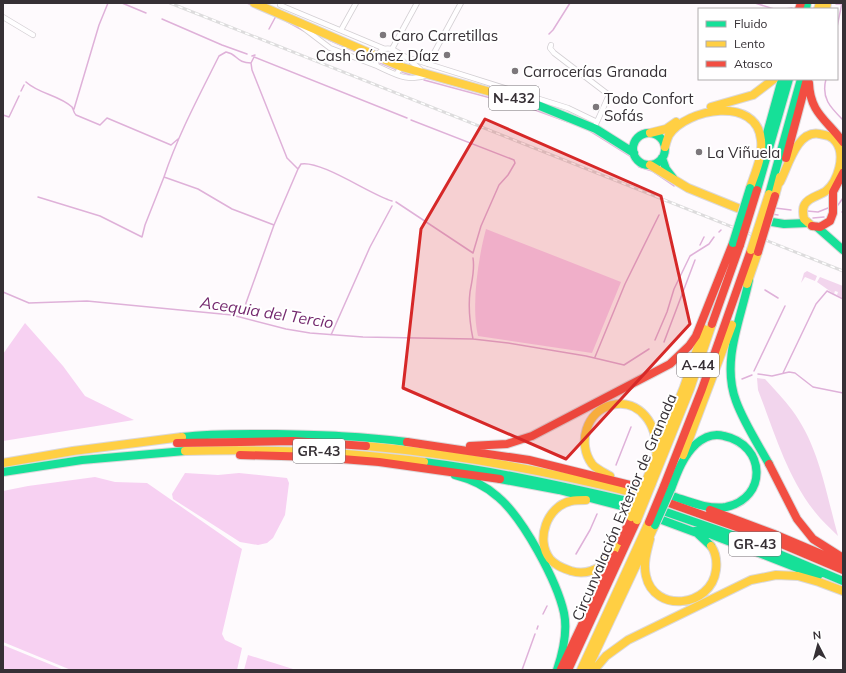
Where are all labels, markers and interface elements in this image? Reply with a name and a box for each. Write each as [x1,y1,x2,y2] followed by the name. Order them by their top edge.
[698,8,838,80] legend
[734,16,768,31] text: Fluido
[391,26,498,45] place label: Caro Carretillas
[378,30,388,40] marker: Caro Carretillas
[734,36,765,51] text: Lento
[316,46,439,65] place label: Cash Gómez Díaz
[442,50,452,60] marker: Cash Gómez Díaz
[734,56,773,71] text: Atasco
[523,62,667,81] place label: Carrocerías Granada
[510,66,520,76] marker: Carrocerías Granada
[489,86,539,110] road number: N-432
[604,89,694,125] place label: Todo Confort Sofás
[591,102,601,112] marker: Todo Confort Sofás
[707,143,780,162] place label: La Viñuela
[694,147,704,157] marker: La Viñuela
[198,291,335,332] water label: Acequia del Tercio
[677,353,719,377] road number: A-44
[567,391,681,623] street label: Circunvalación Exterior de Granada
[293,439,345,463] road number: GR-43
[729,532,781,556] road number: GR-43
[798,625,838,665] north arrow
[812,628,822,642] text: N

